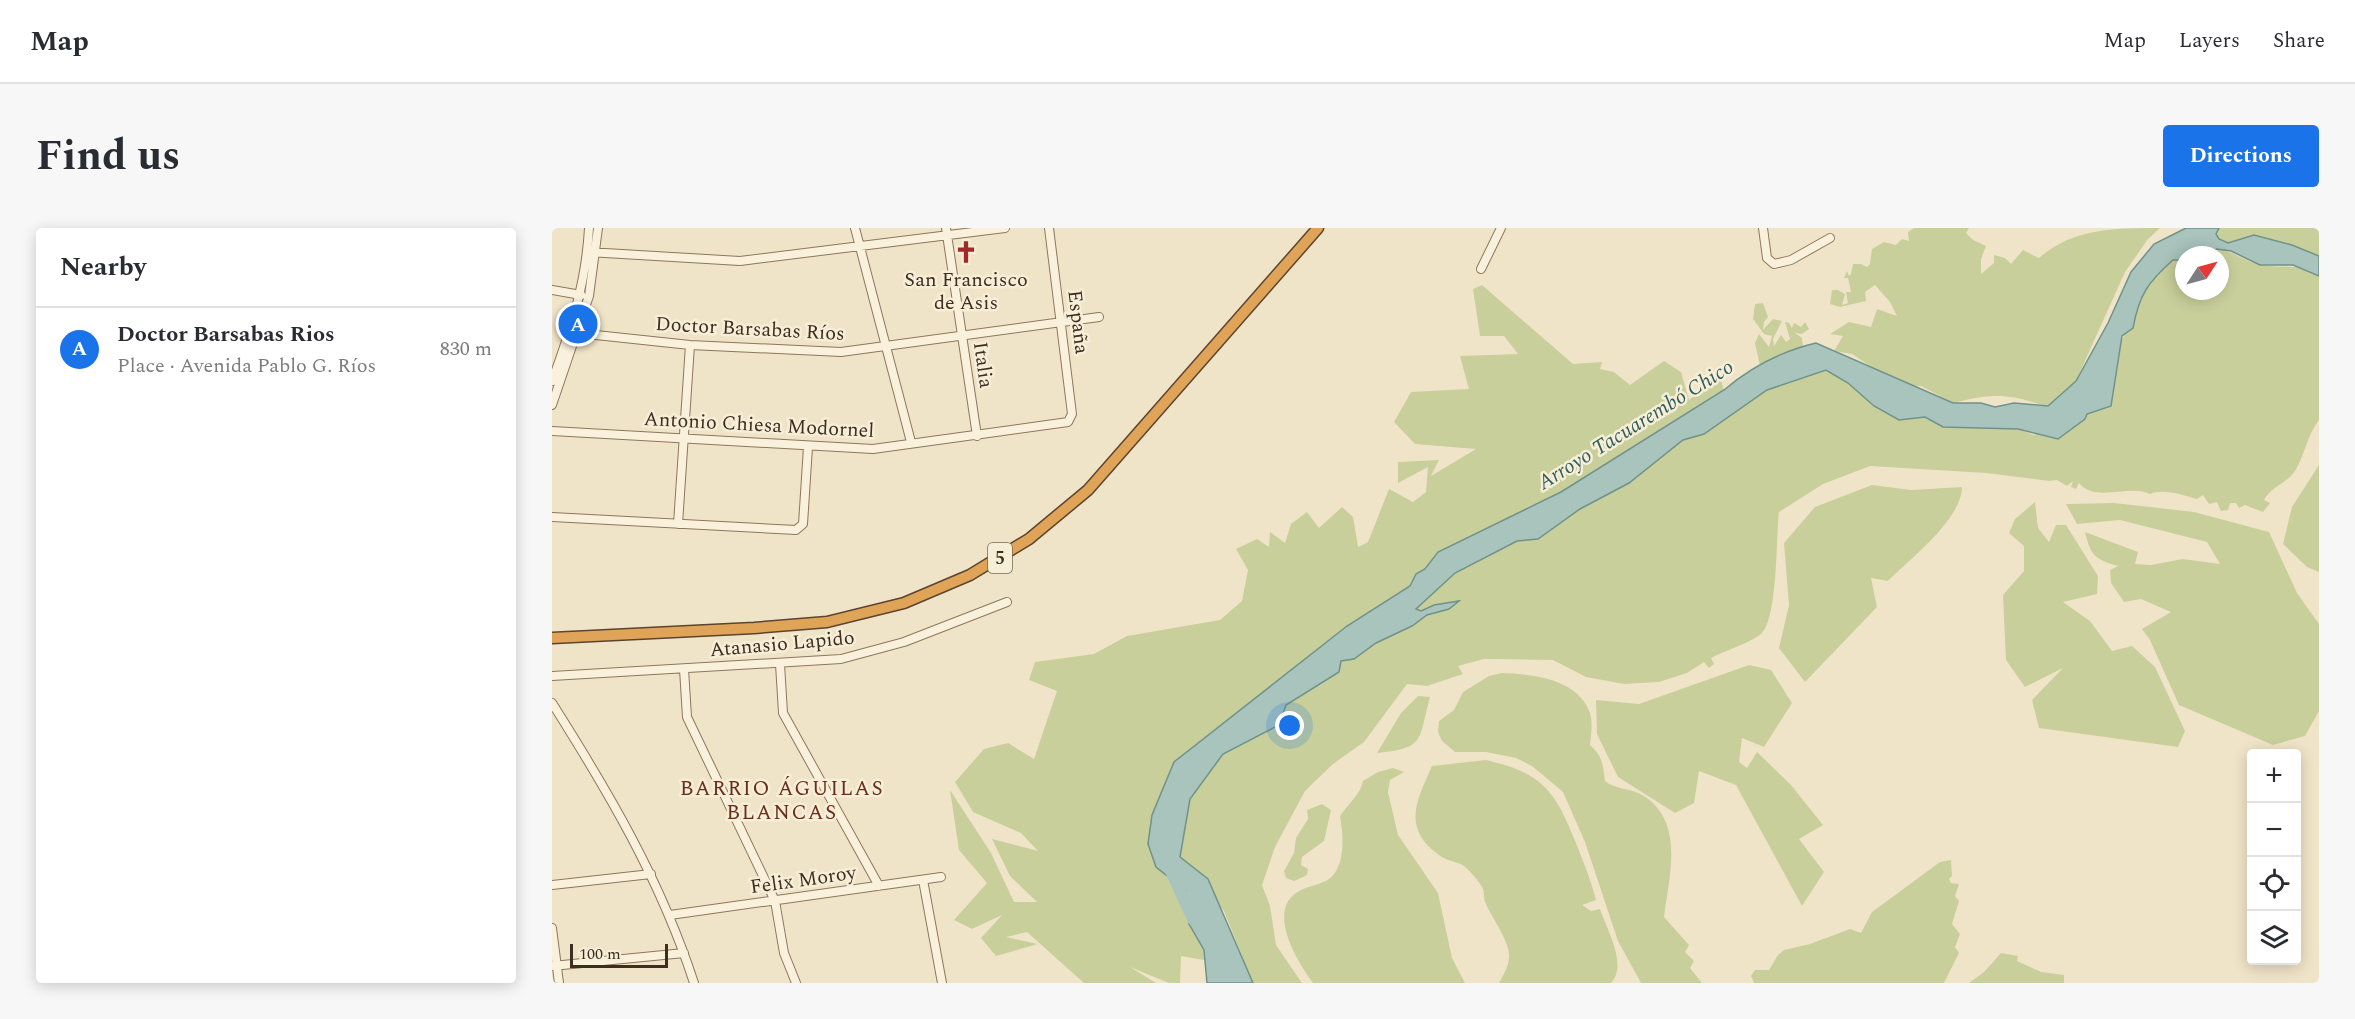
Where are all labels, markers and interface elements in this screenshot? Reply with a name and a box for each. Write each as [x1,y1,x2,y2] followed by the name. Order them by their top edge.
[30,20,89,63] text: Map
[2104,25,2146,57] text: Map
[2179,25,2240,57] text: Layers
[2273,25,2325,57] text: Share
[36,125,180,188] text: Find us
[2163,125,2319,187] button: Directions
[953,239,979,265] church icon: San Francisco de Asis
[2175,246,2229,300] north arrow
[60,247,146,287] text: Nearby
[904,265,1028,318] place label: San Francisco de Asis
[1059,288,1097,356] street label: España
[558,302,598,346] pin: A
[655,309,845,349] street label: Doctor Barsabas Ríos
[117,318,335,351] text: Doctor Barsabas Rios
[72,334,87,364] text: A
[440,334,492,364] text: 830 m
[965,340,1001,390] street label: Italia
[117,351,376,381] text: Place · Avenida Pablo G. Ríos
[1531,351,1740,499] water label: Arroyo Tacuarembó Chico
[643,404,875,446] street label: Antonio Chiesa Modornel
[988,543,1012,573] road number: 5
[708,623,856,665] street label: Atanasio Lapido
[1275,711,1304,740] your location
[2247,749,2301,965] map controls
[2247,749,2301,803] button: +
[680,773,884,829] district label: BARRIO ÁGUILAS BLANCAS
[2247,803,2301,857] button: −
[2247,857,2301,911] button: locate
[748,858,859,902] street label: Felix Moroy
[2247,911,2301,965] button: layers
[570,941,668,968] scale bar
[579,942,621,966] text: 100 m

